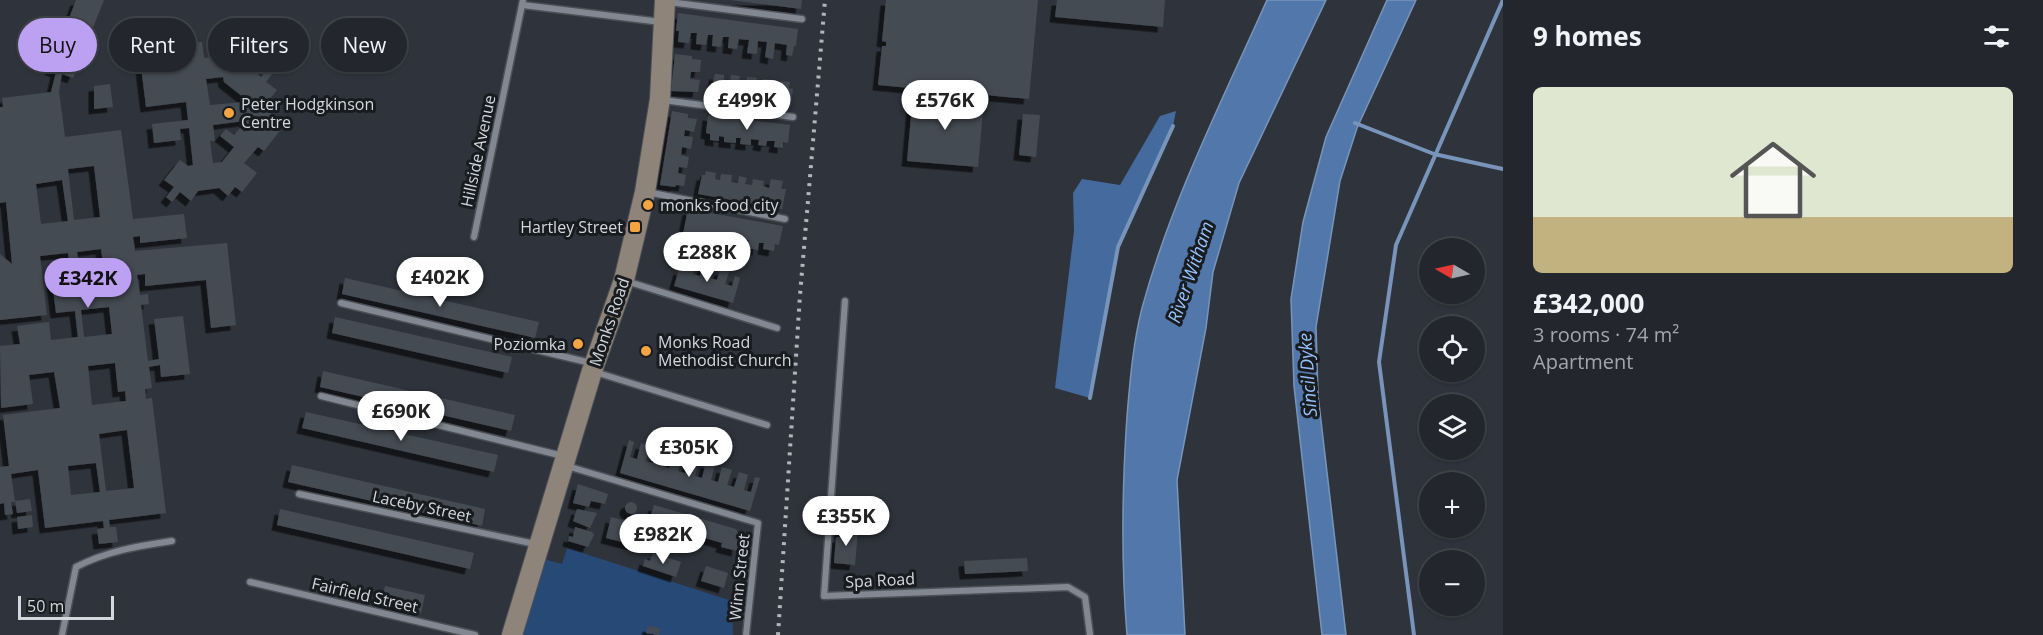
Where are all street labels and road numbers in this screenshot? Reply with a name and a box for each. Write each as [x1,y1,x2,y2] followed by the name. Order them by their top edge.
[455,93,501,209] street label: Hillside Avenue
[584,275,634,369] street label: Monks Road
[371,485,474,527] street label: Laceby Street
[723,532,755,622] street label: Winn Street
[845,567,915,593] street label: Spa Road
[310,572,421,618] street label: Fairfield Street

